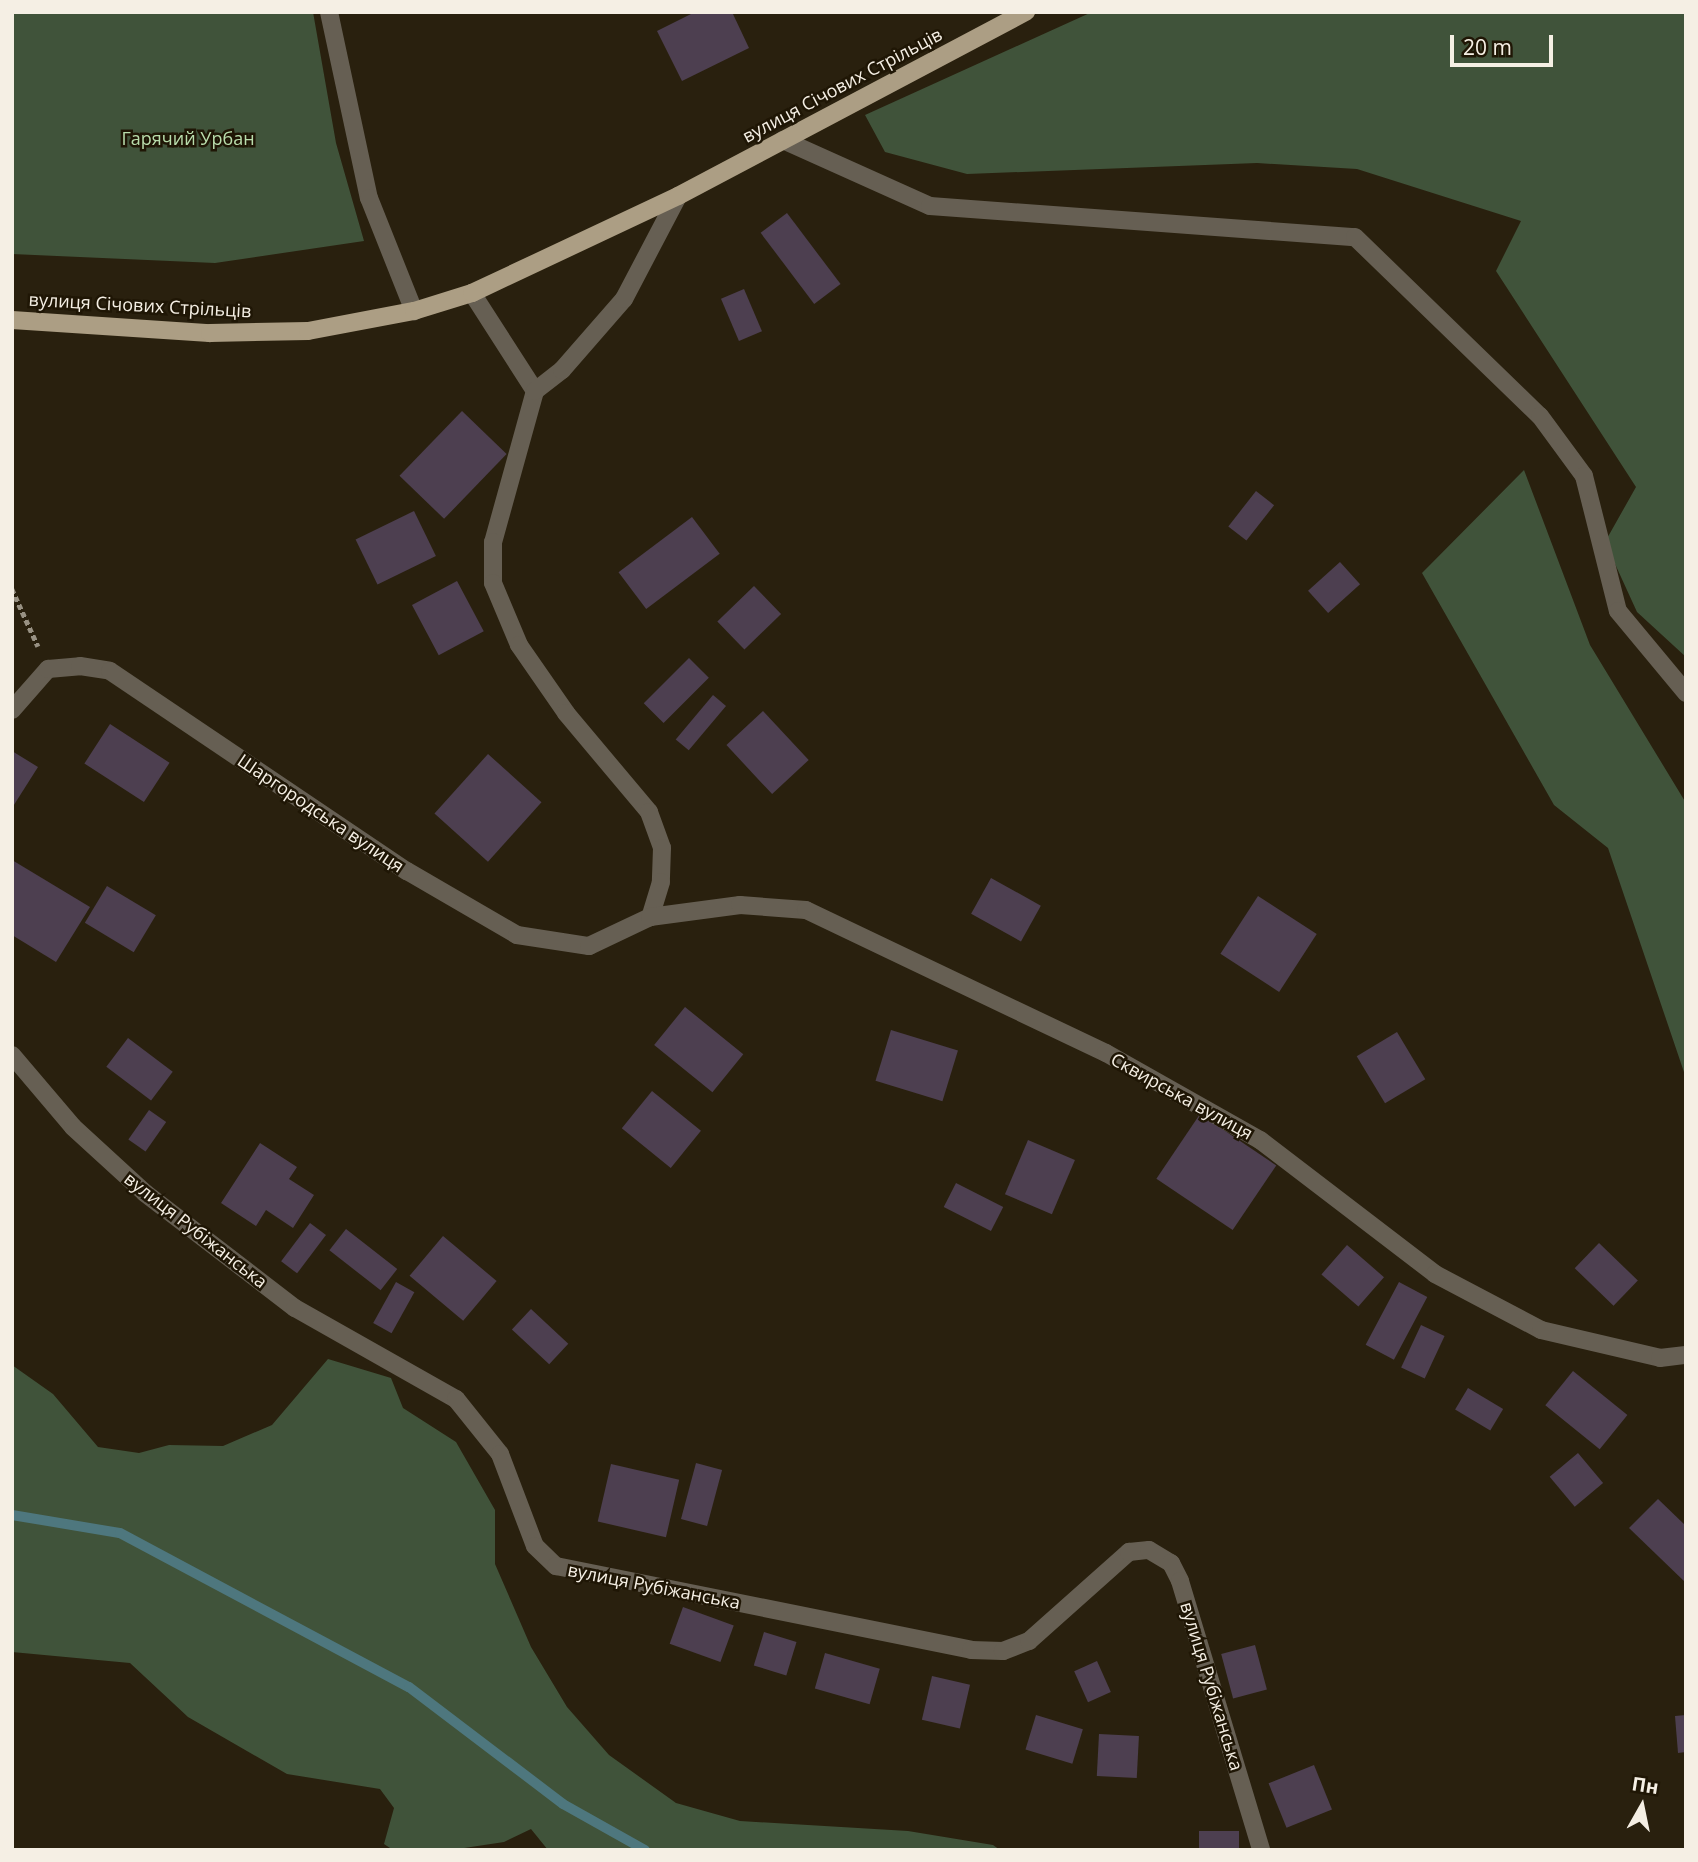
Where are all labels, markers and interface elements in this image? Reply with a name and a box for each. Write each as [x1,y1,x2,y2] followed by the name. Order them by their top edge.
[1453,21,1556,65] scale bar
[739,23,945,147] street label: вулиця Січових Стрільців
[1463,33,1512,61] text: 20 m
[121,127,255,149] park label: Гарячий Урбан
[28,288,252,322] street label: вулиця Січових Стрільців
[234,749,408,877] street label: Шаргородська вулиця
[1107,1048,1257,1144] street label: Сквирська вулиця
[120,1168,272,1292] street label: вулиця Рубіжанська
[566,1559,742,1613] street label: вулиця Рубіжанська
[1176,1599,1248,1773] street label: вулиця Рубіжанська
[1630,1770,1661,1800] text: Пн
[1607,1771,1677,1841] north arrow

